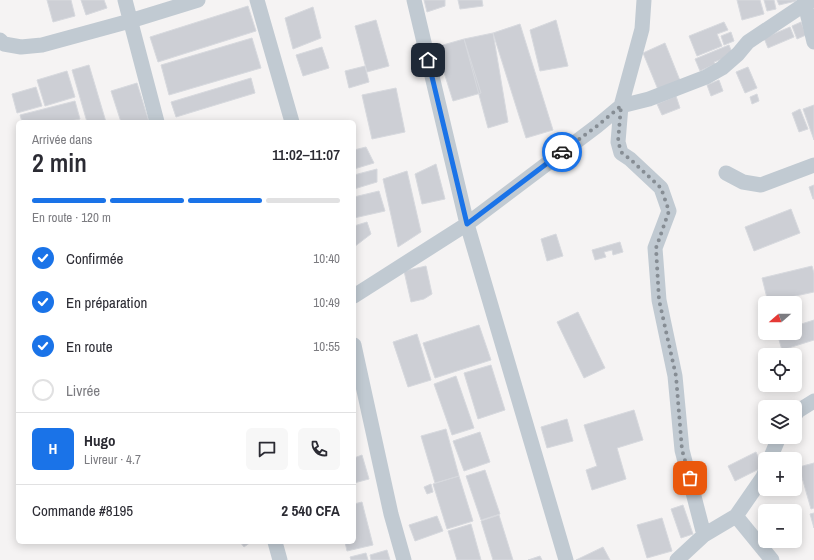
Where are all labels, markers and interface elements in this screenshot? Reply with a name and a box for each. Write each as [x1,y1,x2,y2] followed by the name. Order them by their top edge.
[411,43,445,77] pin
[417,49,439,71] icon: home
[32,131,92,148] text: Arrivée dans
[542,132,582,172] courier
[551,141,573,163] icon: car
[272,144,340,165] text: 11:02–11:07
[32,145,87,180] text: 2 min
[32,209,111,226] text: En route · 120 m
[32,247,54,269] icon: check
[66,248,123,269] text: Confirmée
[313,250,340,267] text: 10:40
[32,291,54,313] icon: check
[66,292,147,313] text: En préparation
[313,294,340,311] text: 10:49
[758,296,802,340] north arrow
[758,296,802,548] map controls
[32,335,54,357] icon: check
[66,336,113,357] text: En route
[313,338,340,355] text: 10:55
[758,348,802,392] button: locate
[66,380,100,401] text: Livrée
[758,400,802,444] button: layers
[246,428,288,470] button: chat
[298,428,340,470] button: phone
[84,430,115,451] text: Hugo
[49,438,57,459] text: H
[84,451,141,468] text: Livreur · 4.7
[758,452,802,496] button: +
[673,461,707,495] pin
[679,467,701,489] icon: bag
[32,500,133,521] text: Commande #8195
[281,500,340,521] text: 2 540 CFA
[758,504,802,548] button: −

